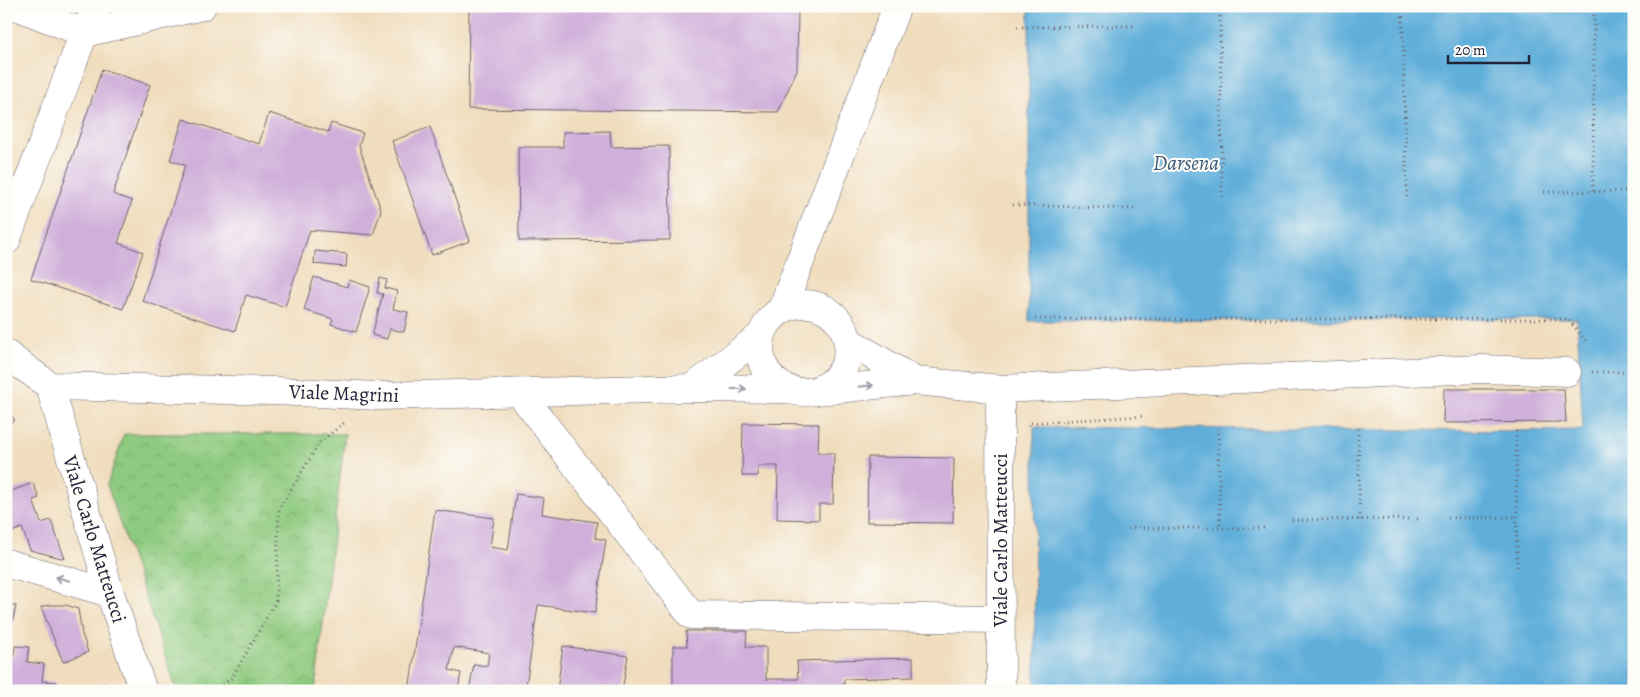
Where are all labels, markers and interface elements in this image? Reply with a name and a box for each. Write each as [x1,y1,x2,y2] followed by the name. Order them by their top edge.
[1448,32,1529,64] scale bar
[1455,40,1486,60] text: 20 m
[1153,149,1219,177] water label: Darsena
[287,378,399,409] street label: Viale Magrini
[857,381,873,391] one-way arrow
[730,384,746,394] one-way arrow
[56,451,133,626] street label: Viale Carlo Matteucci
[987,453,1014,628] street label: Viale Carlo Matteucci
[56,574,72,584] one-way arrow

